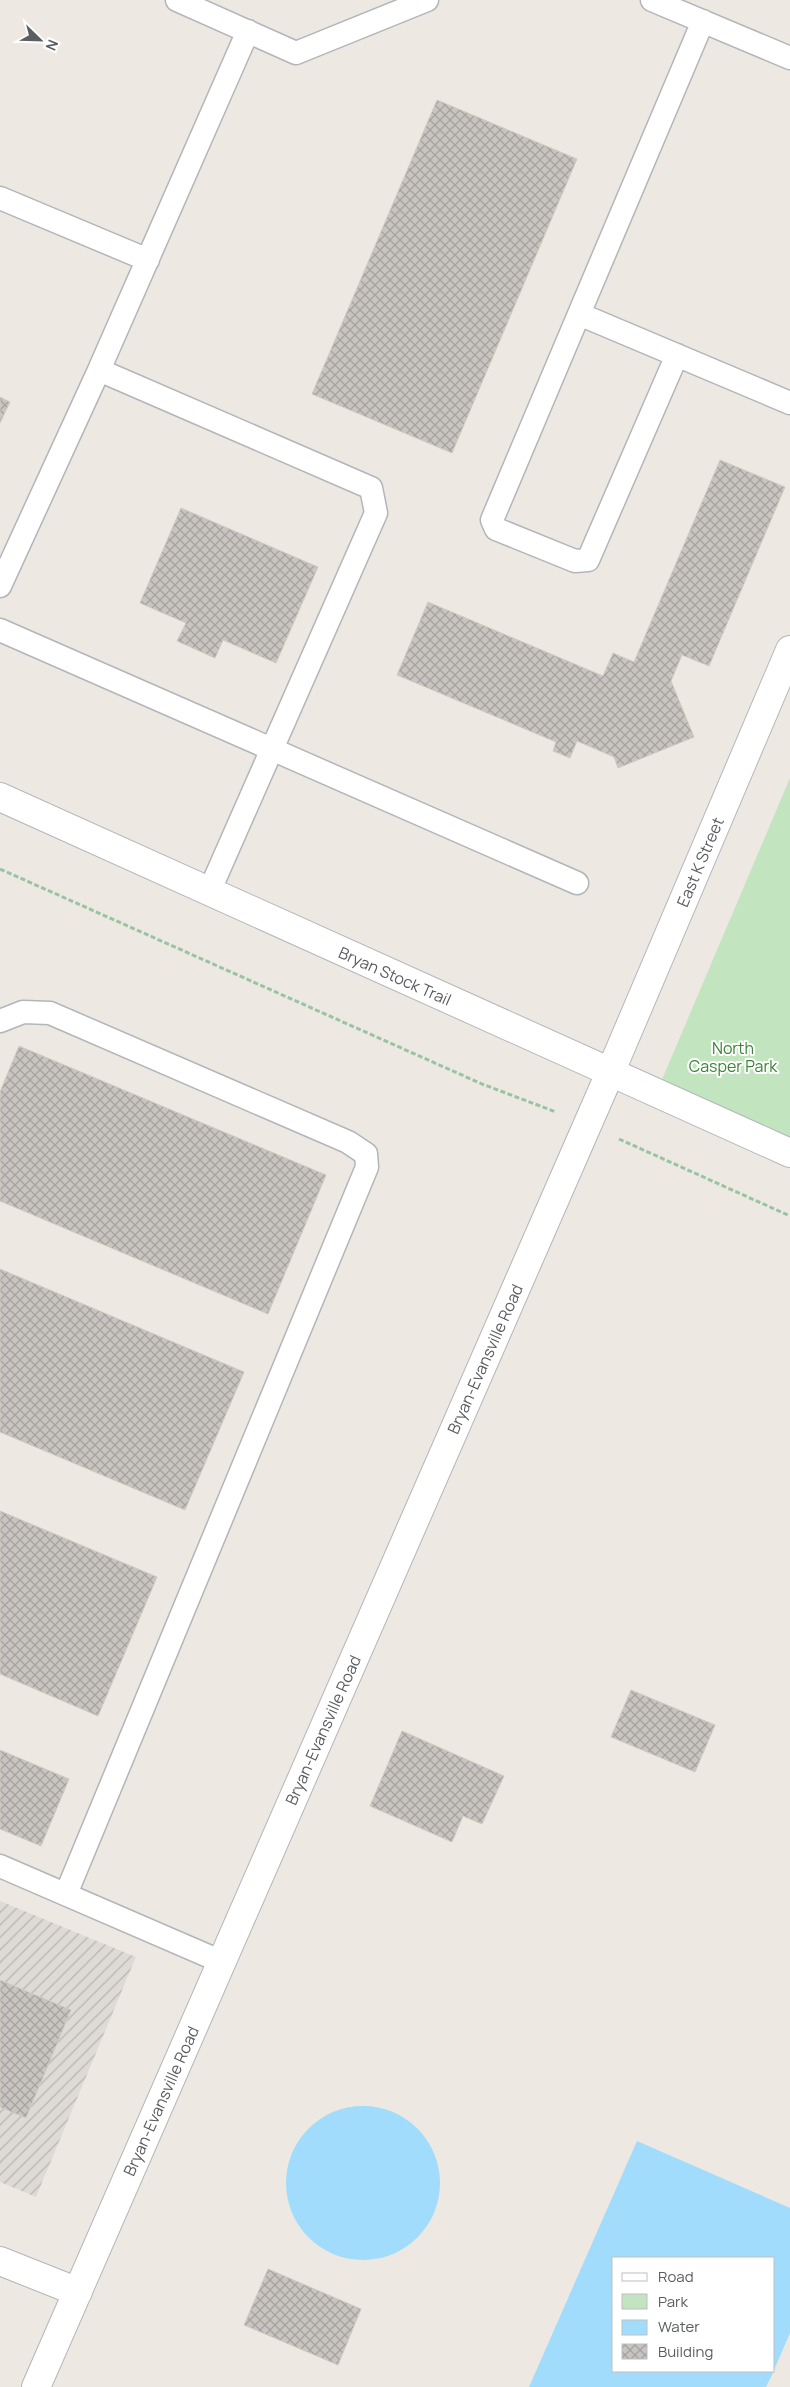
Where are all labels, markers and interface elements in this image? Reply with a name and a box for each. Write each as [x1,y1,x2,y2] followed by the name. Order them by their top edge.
[15,15,65,65] north arrow
[42,37,63,54] text: N
[671,814,729,910] street label: East K Street
[335,941,455,1011] street label: Bryan Stock Trail
[689,1037,778,1077] park label: North Casper Park
[442,1281,528,1437] street label: Bryan-Evansville Road
[280,1652,366,1808] street label: Bryan-Evansville Road
[118,2023,204,2179] street label: Bryan-Evansville Road
[612,2257,775,2372] legend
[658,2266,694,2287] text: Road
[658,2291,688,2312] text: Park
[658,2316,700,2337] text: Water
[658,2341,713,2362] text: Building

